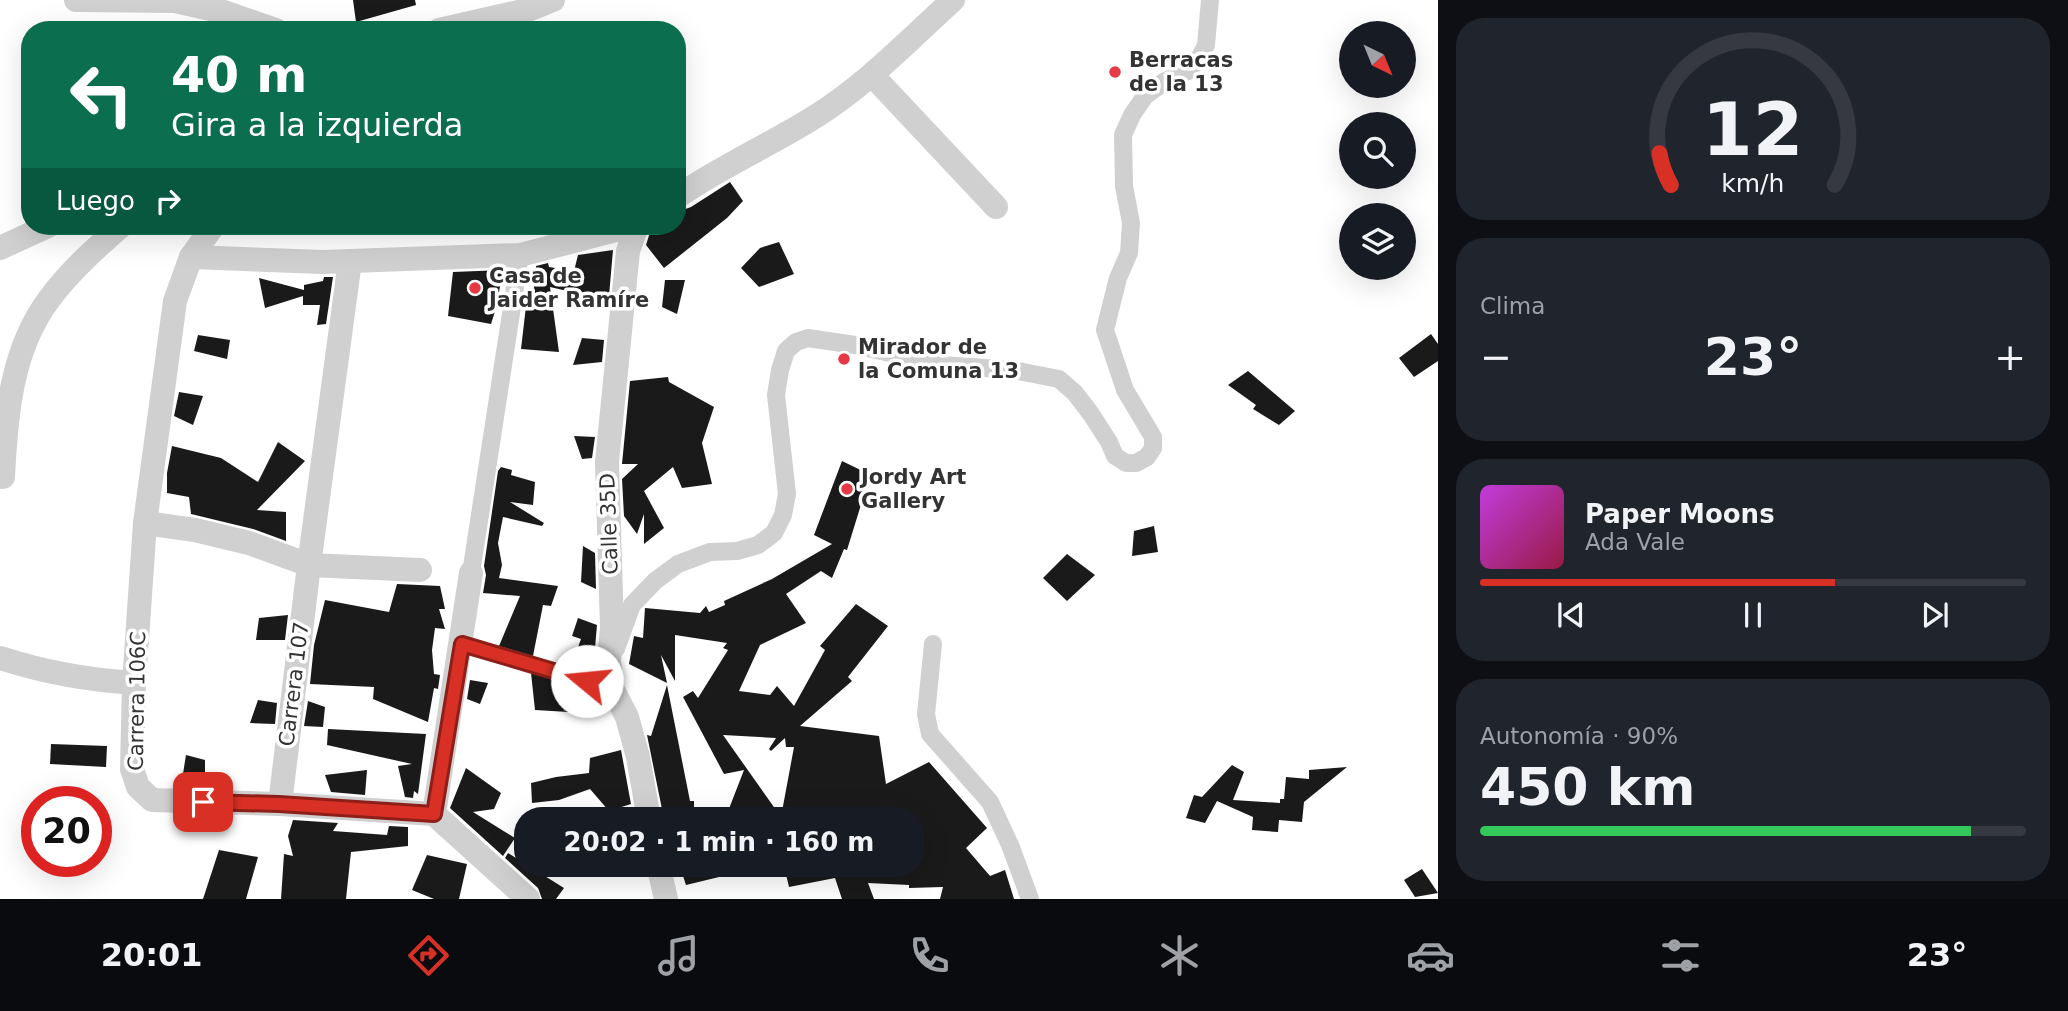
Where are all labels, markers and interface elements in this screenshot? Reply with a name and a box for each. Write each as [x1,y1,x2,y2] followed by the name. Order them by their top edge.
[1339,21,1416,98] north arrow
[1339,21,1416,280] map controls
[171,47,307,104] text: 40 m
[1129,48,1233,96] place label: Berracas de la 13
[56,49,147,140] icon: left
[1107,64,1123,80] marker: Berracas de la 13
[1702,88,1804,173] text: 12
[171,106,463,144] text: Gira a la izquierda
[1339,112,1416,189] button: search
[1721,169,1785,198] text: km/h
[149,182,187,220] icon: right
[56,186,135,216] text: Luego
[1339,203,1416,280] button: layers
[487,264,649,312] place label: Casa de Jaider Ramíre
[467,280,483,296] marker: Casa de Jaider Ramíre
[1480,293,1545,319] text: Clima
[1704,327,1802,387] text: 23°
[858,335,1019,383] place label: Mirador de la Comuna 13
[1480,335,1512,379] text: −
[1994,335,2026,379] text: +
[836,351,852,367] marker: Mirador de la Comuna 13
[859,465,966,513] place label: Jordy Art Gallery
[595,473,623,575] street label: Calle 35D
[839,481,855,497] marker: Jordy Art Gallery
[1585,499,1775,529] text: Paper Moons
[1585,529,1685,555] text: Ada Vale
[1552,596,1590,634] icon: previous
[1734,596,1772,634] icon: pause
[1916,596,1954,634] icon: next
[274,620,314,748] street label: Carrera 107
[124,631,150,771] street label: Carrera 106C
[550,644,624,718] position arrow
[1480,723,1678,749] text: Autonomía · 90%
[1480,757,1695,817] text: 450 km
[173,772,233,832] pin
[184,783,222,821] icon: arrive
[21,786,112,877] speed limit sign: 20
[564,827,874,857] text: 20:02 · 1 min · 160 m
[404,931,453,980] icon: directions
[654,931,703,980] icon: music
[905,931,954,980] icon: phone
[1155,931,1204,980] icon: climate
[1406,931,1455,980] icon: car
[1656,931,1705,980] icon: filters
[101,936,203,974] text: 20:01
[1907,936,1967,974] text: 23°

